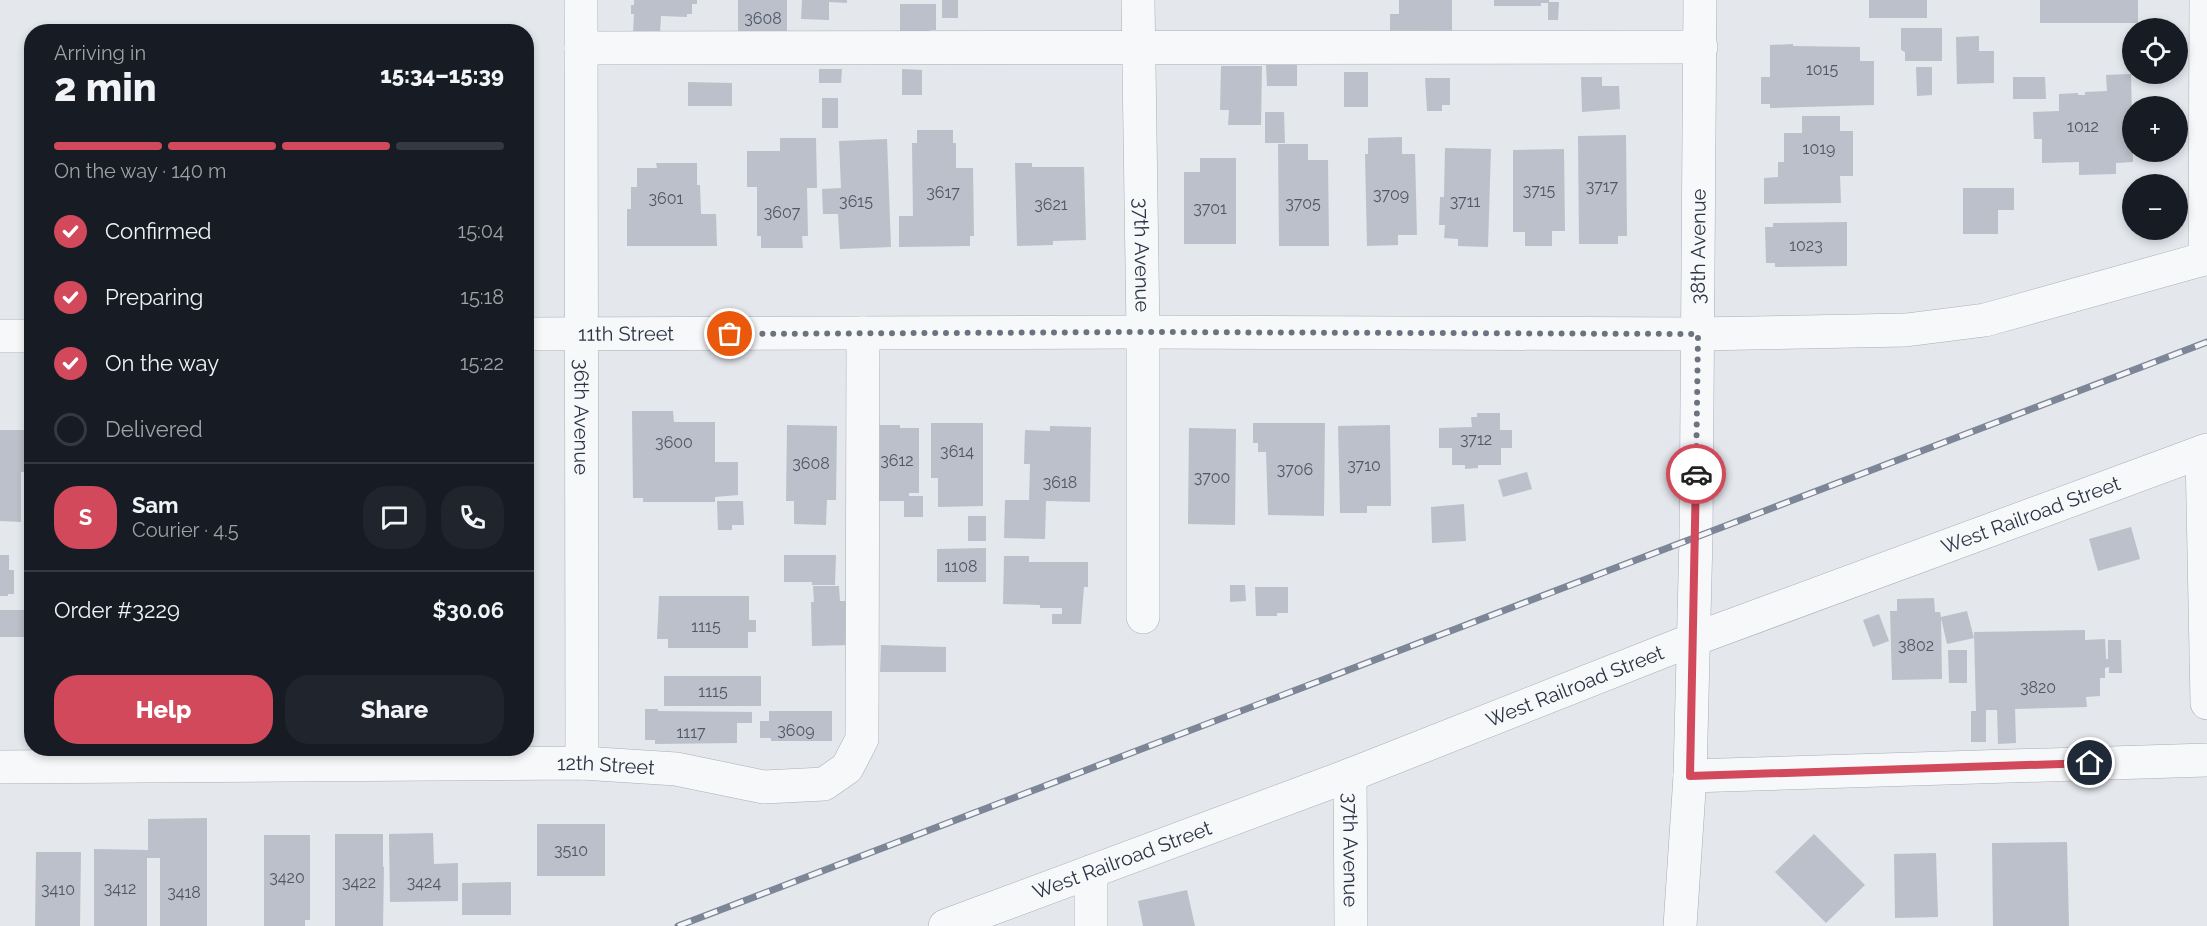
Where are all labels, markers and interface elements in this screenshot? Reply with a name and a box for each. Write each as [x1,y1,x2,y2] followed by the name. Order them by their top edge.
[744,9,782,28] house number: 3608
[2122,18,2188,240] map controls
[2122,18,2188,84] button: locate
[54,41,146,65] text: Arriving in
[1806,60,1838,79] house number: 1015
[380,62,504,88] text: 15:34–15:39
[54,64,157,110] text: 2 min
[2122,96,2188,162] button: +
[2067,117,2099,136] house number: 1012
[1803,139,1835,158] house number: 1019
[54,159,226,183] text: On the way · 140 m
[2122,174,2188,240] button: −
[1586,177,1619,196] house number: 3717
[1523,181,1556,200] house number: 3715
[926,183,960,202] house number: 3617
[1373,185,1409,204] house number: 3709
[1686,188,1711,304] street label: 38th Avenue
[649,189,684,208] house number: 3601
[839,192,873,211] house number: 3615
[1450,192,1481,211] house number: 3711
[1285,194,1321,213] house number: 3705
[1034,195,1068,214] house number: 3621
[1129,198,1155,313] street label: 37th Avenue
[1193,199,1227,218] house number: 3701
[764,203,801,222] house number: 3607
[54,215,87,248] icon: check
[105,218,212,244] text: Confirmed
[458,219,504,243] text: 15:04
[1789,236,1823,255] house number: 1023
[54,281,87,314] icon: check
[105,284,203,310] text: Preparing
[460,285,504,309] text: 15:18
[704,308,755,359] pin
[713,317,746,350] icon: bag
[578,322,674,346] street label: 11th Street
[54,347,87,380] icon: check
[105,350,219,376] text: On the way
[460,351,504,375] text: 15:22
[569,359,594,475] street label: 36th Avenue
[105,416,203,442] text: Delivered
[1460,430,1492,449] house number: 3712
[655,433,693,452] house number: 3600
[940,442,974,461] house number: 3614
[1666,444,1726,504] courier
[880,451,914,470] house number: 3612
[792,454,830,473] house number: 3608
[1347,456,1381,475] house number: 3710
[1680,458,1713,491] icon: car
[1277,460,1313,479] house number: 3706
[1194,468,1230,487] house number: 3700
[1938,471,2124,559] street label: West Railroad Street
[1043,473,1077,492] house number: 3618
[363,486,426,549] button: chat
[441,486,504,549] button: phone
[132,492,179,518] text: Sam
[79,504,92,530] text: S
[132,518,239,542] text: Courier · 4.5
[945,557,977,576] house number: 1108
[54,597,180,623] text: Order #3229
[433,597,504,623] text: $30.06
[691,617,721,636] house number: 1115
[1898,636,1934,655] house number: 3802
[1483,640,1667,732] street label: West Railroad Street
[54,675,273,744] button: Help
[285,675,504,744] button: Share
[2020,678,2056,697] house number: 3820
[698,682,728,701] house number: 1115
[777,721,815,740] house number: 3609
[676,723,706,742] house number: 1117
[2064,737,2115,788] pin
[2073,746,2106,779] icon: home
[557,751,656,780] street label: 12th Street
[1338,793,1363,908] street label: 37th Avenue
[1029,816,1215,904] street label: West Railroad Street
[554,841,588,860] house number: 3510
[269,868,305,887] house number: 3420
[342,873,376,892] house number: 3422
[407,873,441,892] house number: 3424
[104,879,136,898] house number: 3412
[41,880,75,899] house number: 3410
[167,883,201,902] house number: 3418

